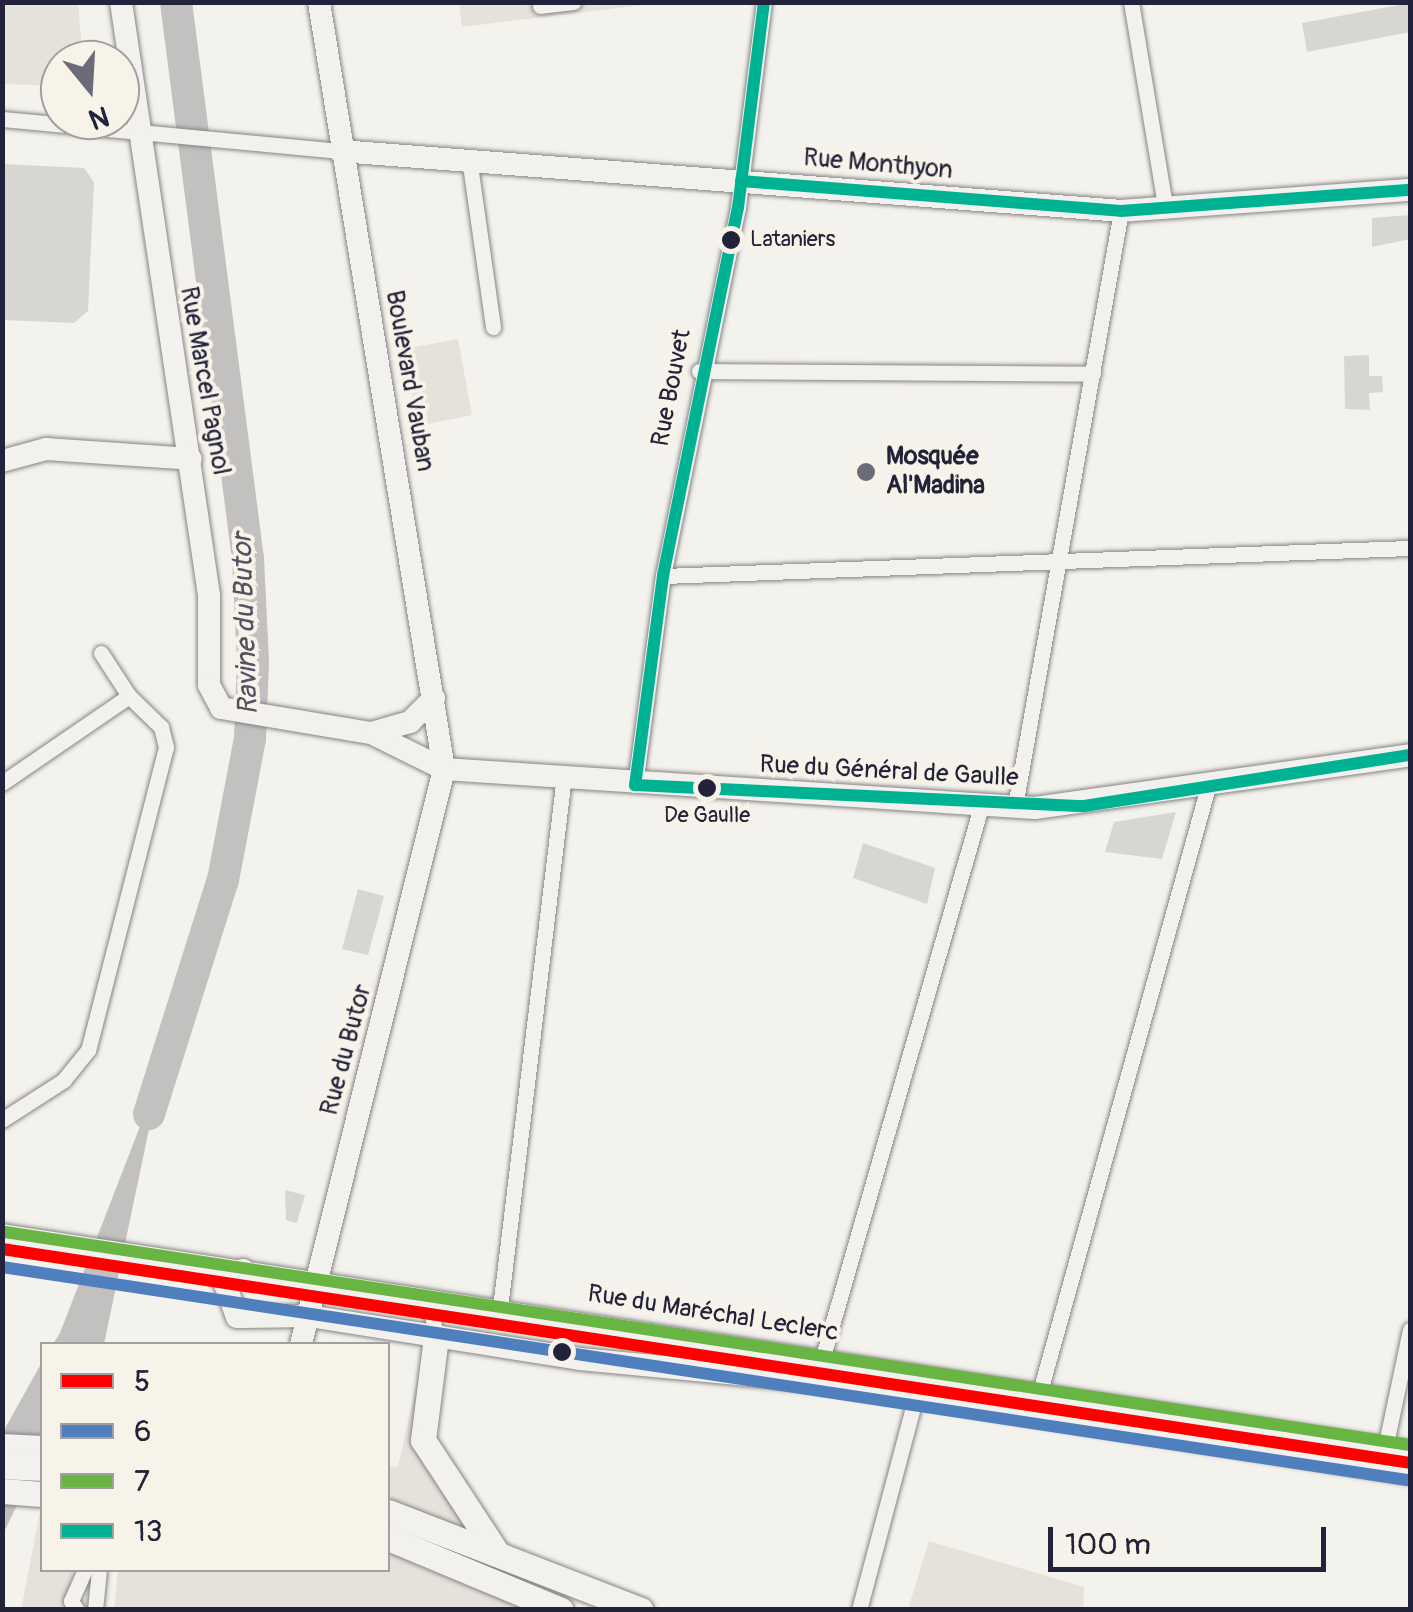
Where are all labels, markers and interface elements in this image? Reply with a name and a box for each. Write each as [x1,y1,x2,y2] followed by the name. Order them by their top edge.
[40,40,140,140] north arrow
[84,98,113,137] text: N
[802,144,954,186] street label: Rue Monthyon
[750,227,835,253] place label: Lataniers
[721,230,741,250] marker: Lataniers
[173,284,235,478] street label: Rue Marcel Pagnol
[378,288,440,474] street label: Boulevard Vauban
[646,327,698,449] street label: Rue Bouvet
[886,443,985,502] place label: Mosquée Al'Madina
[855,461,877,483] marker: Mosquée Al'Madina
[226,532,266,716] water label: Ravine du Butor
[759,750,1019,794] street label: Rue du Général de Gaulle
[697,778,717,798] marker: De Gaulle
[664,803,750,829] place label: De Gaulle
[315,981,379,1119] street label: Rue du Butor
[586,1279,840,1349] street label: Rue du Maréchal Leclerc
[40,1342,390,1572] legend
[552,1342,572,1362] unlabelled marker
[134,1363,150,1400] text: 5
[134,1413,151,1450] text: 6
[134,1463,150,1500] text: 7
[1053,1507,1330,1569] scale bar
[134,1513,162,1550] text: 13
[1065,1526,1151,1563] text: 100 m

